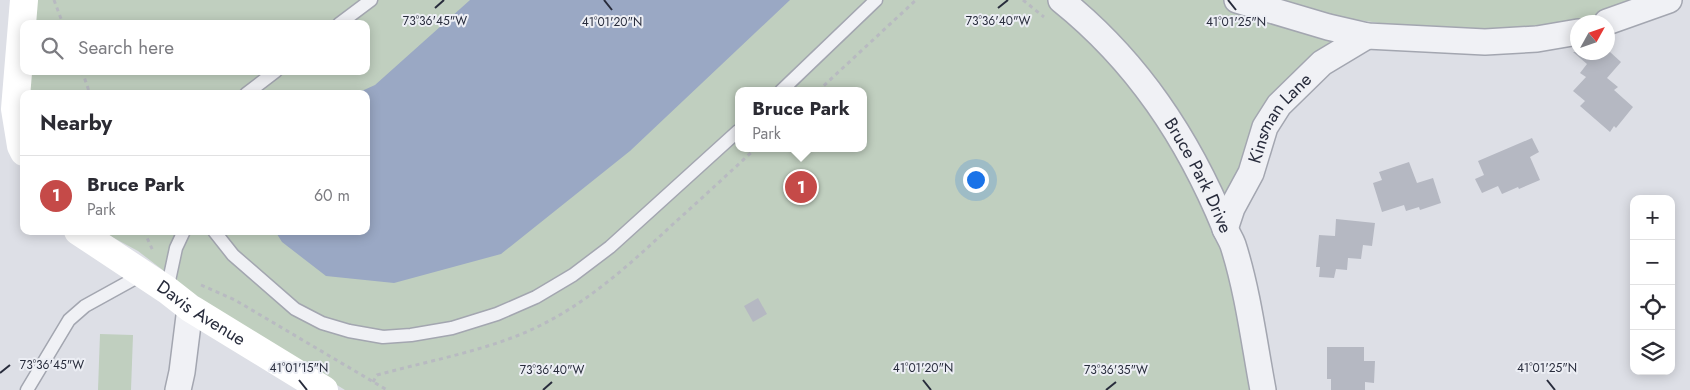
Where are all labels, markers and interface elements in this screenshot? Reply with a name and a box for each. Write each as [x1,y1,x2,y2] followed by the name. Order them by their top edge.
[403,12,467,30] text: 73°36'45"W
[966,12,1030,30] text: 73°36'40"W
[582,13,642,31] text: 41°01'20"N
[1206,13,1266,31] text: 41°01'25"N
[1570,15,1615,60] north arrow
[20,20,370,75] search box
[38,34,66,62] icon: search
[78,34,174,61] text: Search here
[1242,67,1318,167] street label: Kinsman Lane
[735,87,867,152] popup
[752,95,850,122] text: Bruce Park
[40,108,112,138] text: Nearby
[1158,113,1239,237] street label: Bruce Park Drive
[752,122,781,145] text: Park
[963,167,989,193] your location
[785,168,817,206] pin: 1
[87,171,185,198] text: Bruce Park
[52,184,60,207] text: 1
[314,184,350,207] text: 60 m
[1630,195,1675,375] map controls
[1630,195,1675,240] button: +
[87,198,116,221] text: Park
[1630,240,1675,285] button: −
[152,274,251,352] street label: Davis Avenue
[1630,285,1675,330] button: locate
[1630,330,1675,375] button: layers
[20,356,84,374] text: 73°36'45"W
[270,359,328,377] text: 41°01'15"N
[893,359,953,377] text: 41°01'20"N
[1517,359,1577,377] text: 41°01'25"N
[520,361,584,379] text: 73°36'40"W
[1084,361,1148,379] text: 73°36'35"W

